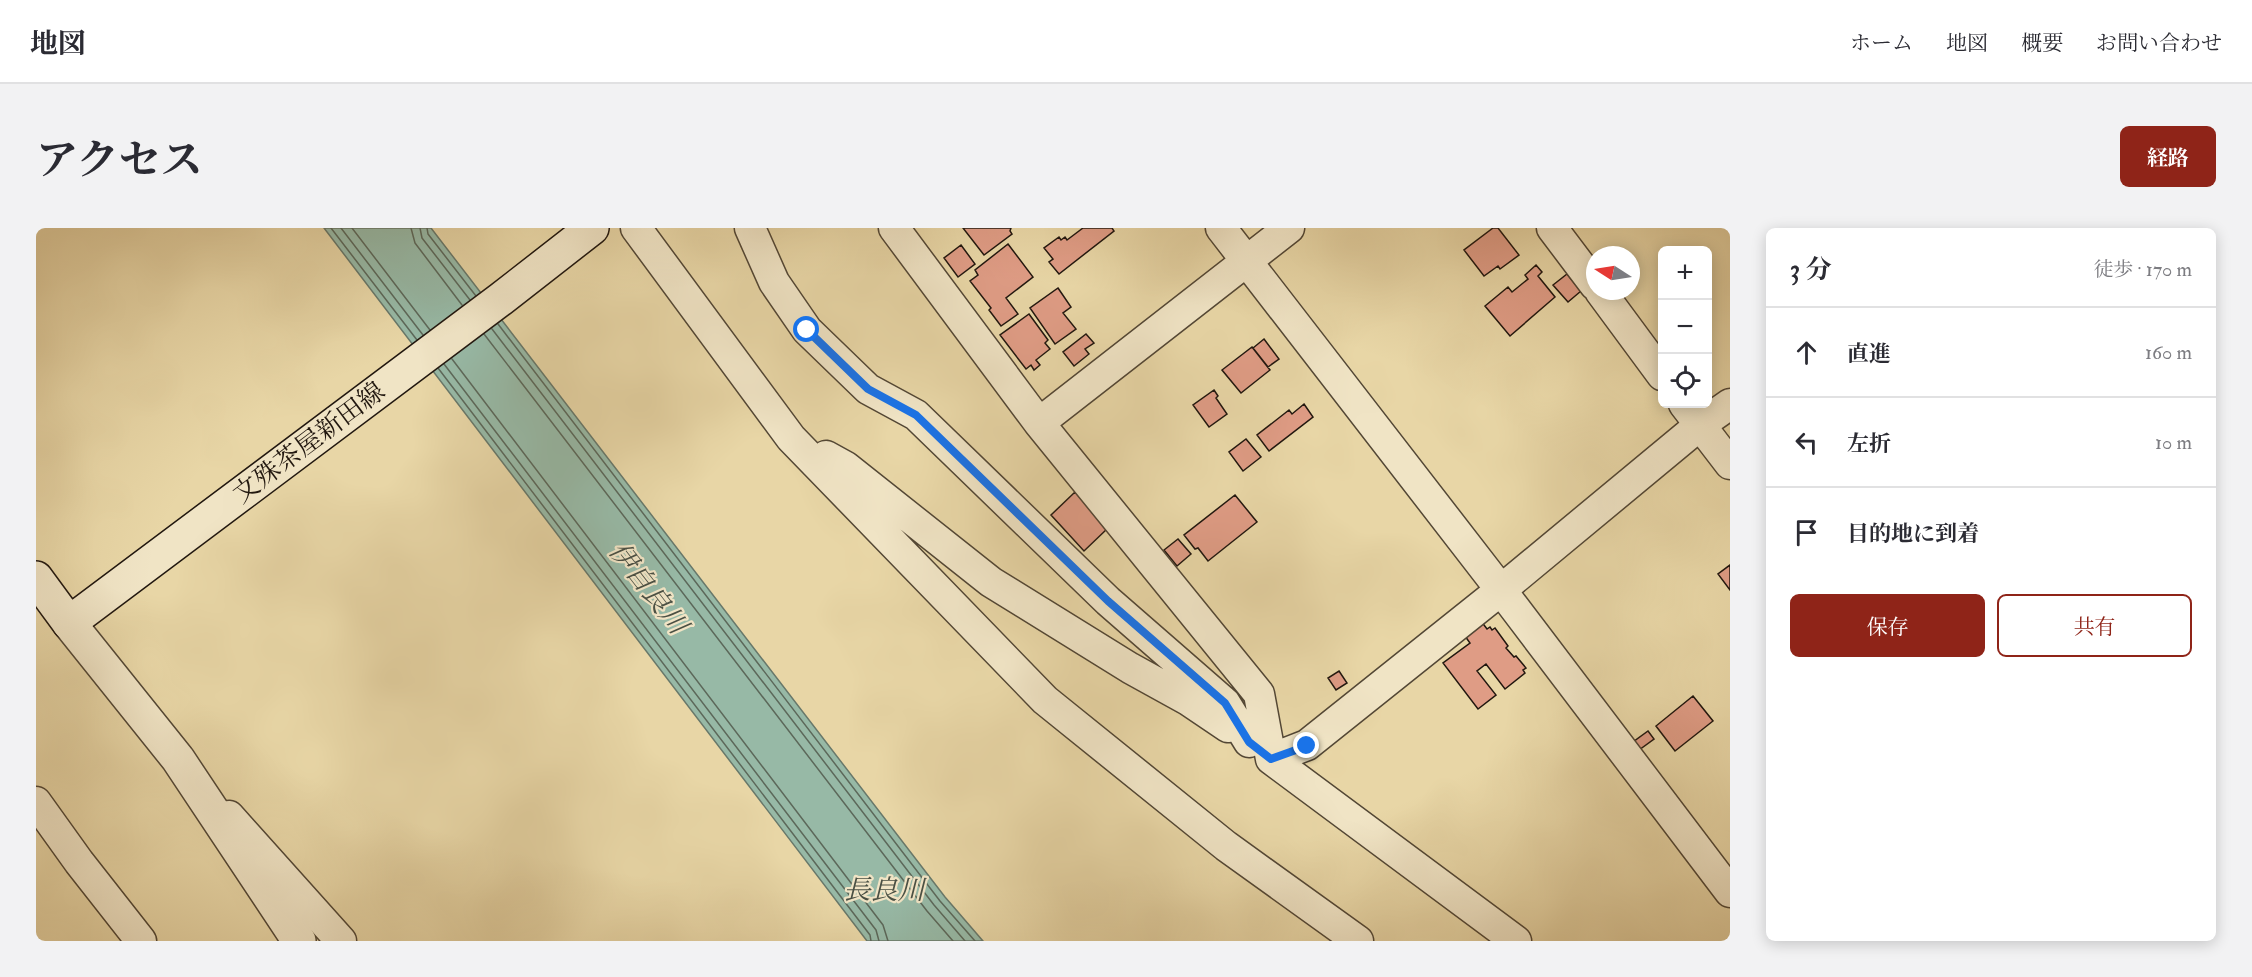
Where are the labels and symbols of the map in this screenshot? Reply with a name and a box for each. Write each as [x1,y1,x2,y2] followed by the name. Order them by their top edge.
[1586,246,1640,300] north arrow
[793,316,819,342] route start
[227,375,391,511] street label: 文殊茶屋新田線
[602,535,696,643] water label: 伊自良川
[1293,732,1319,758] route end
[844,874,927,907] water label: 長良川

